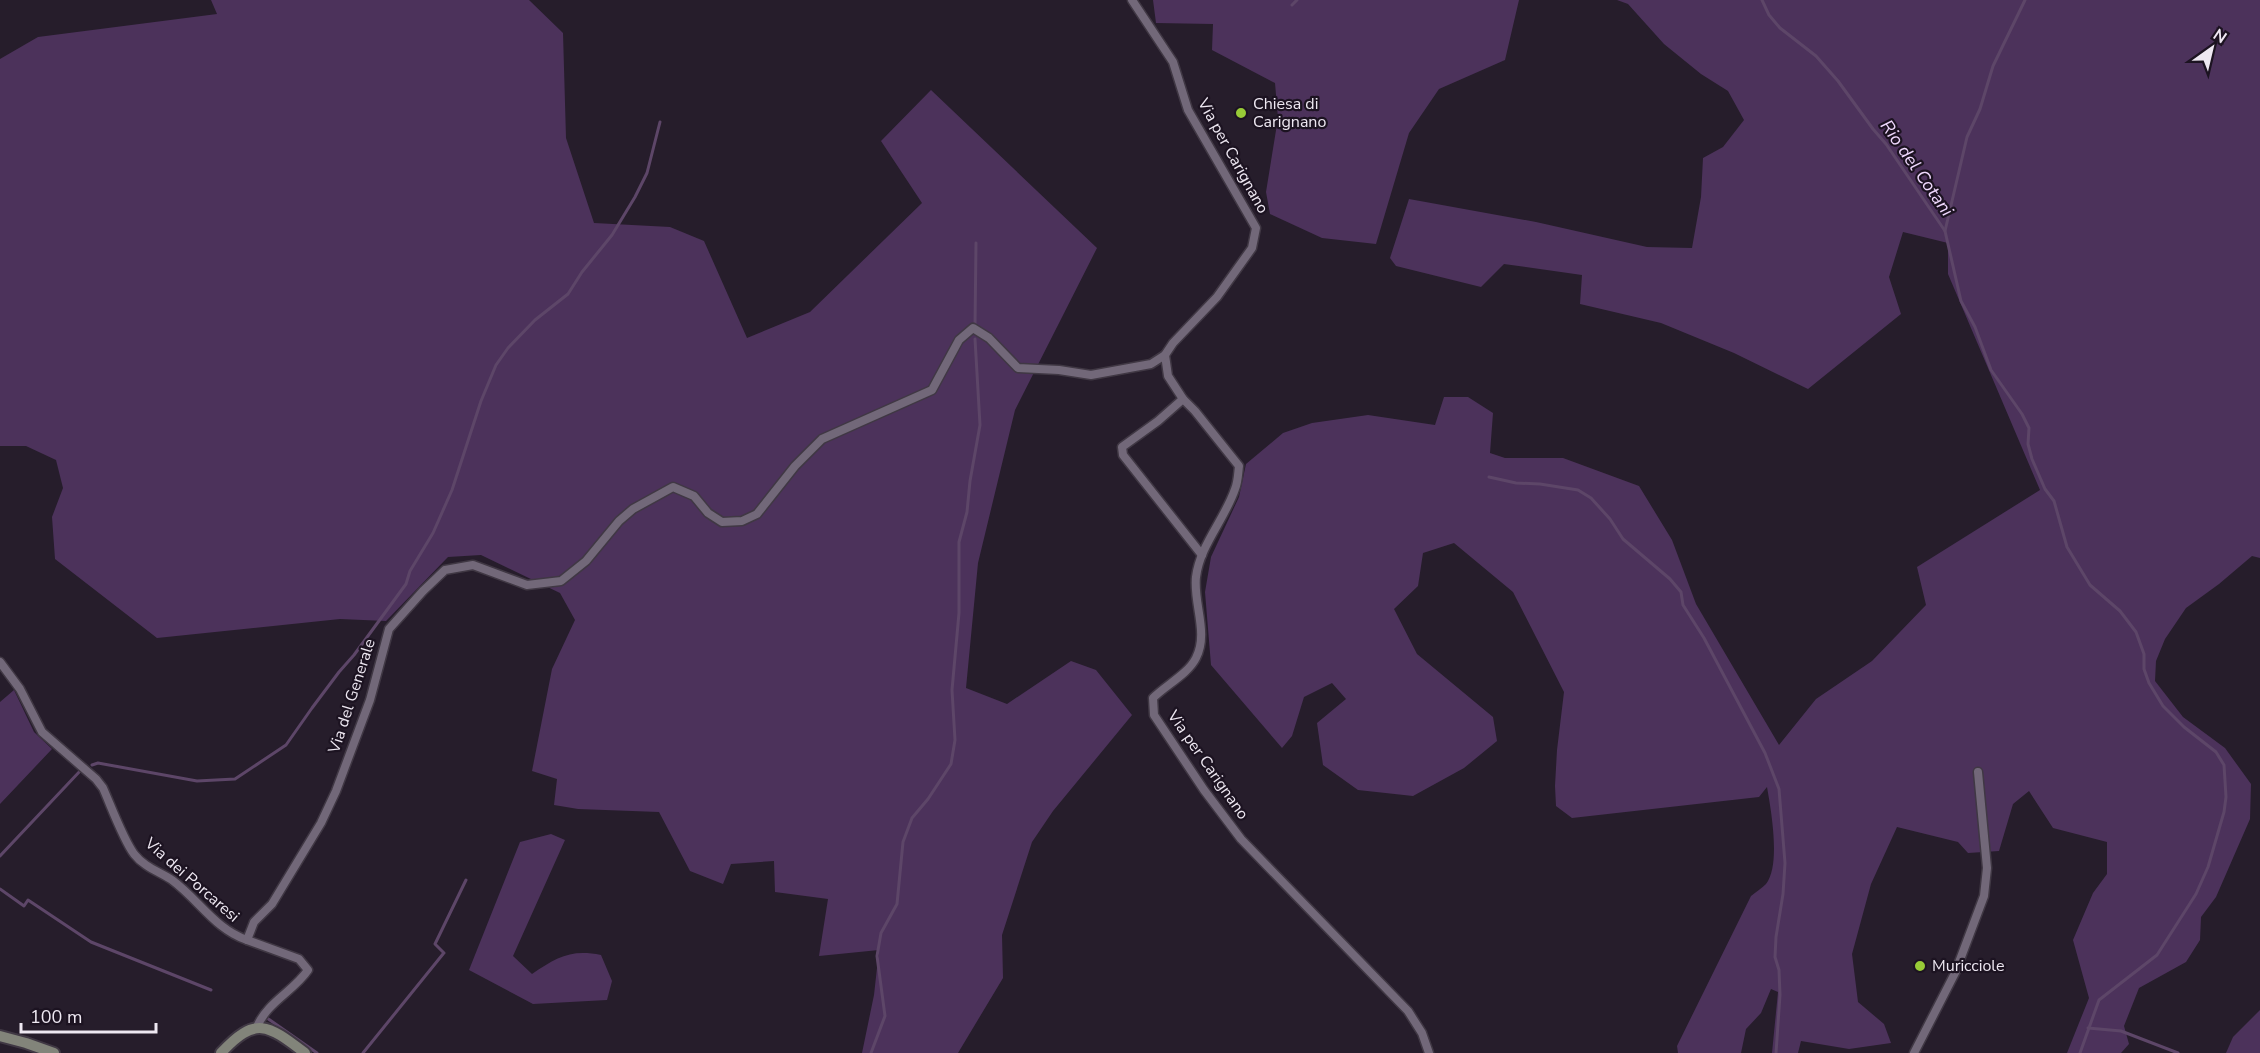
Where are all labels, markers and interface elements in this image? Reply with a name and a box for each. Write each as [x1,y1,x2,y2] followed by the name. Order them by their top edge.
[2182,18,2242,78] north arrow
[2209,24,2231,49] text: N
[1253,93,1326,133] place label: Chiesa di Carignano
[1192,94,1274,218] street label: Via per Carignano
[1234,106,1248,120] marker: Chiesa di Carignano
[1875,115,1960,222] water label: Rio del Cotani
[323,636,381,757] street label: Via del Generale
[1162,705,1254,824] street label: Via per Carignano
[139,832,244,927] street label: Via dei Porcaresi
[1932,955,2005,977] place label: Muricciole
[1913,959,1927,973] marker: Muricciole
[21,996,156,1034] scale bar
[30,1005,82,1029] text: 100 m

